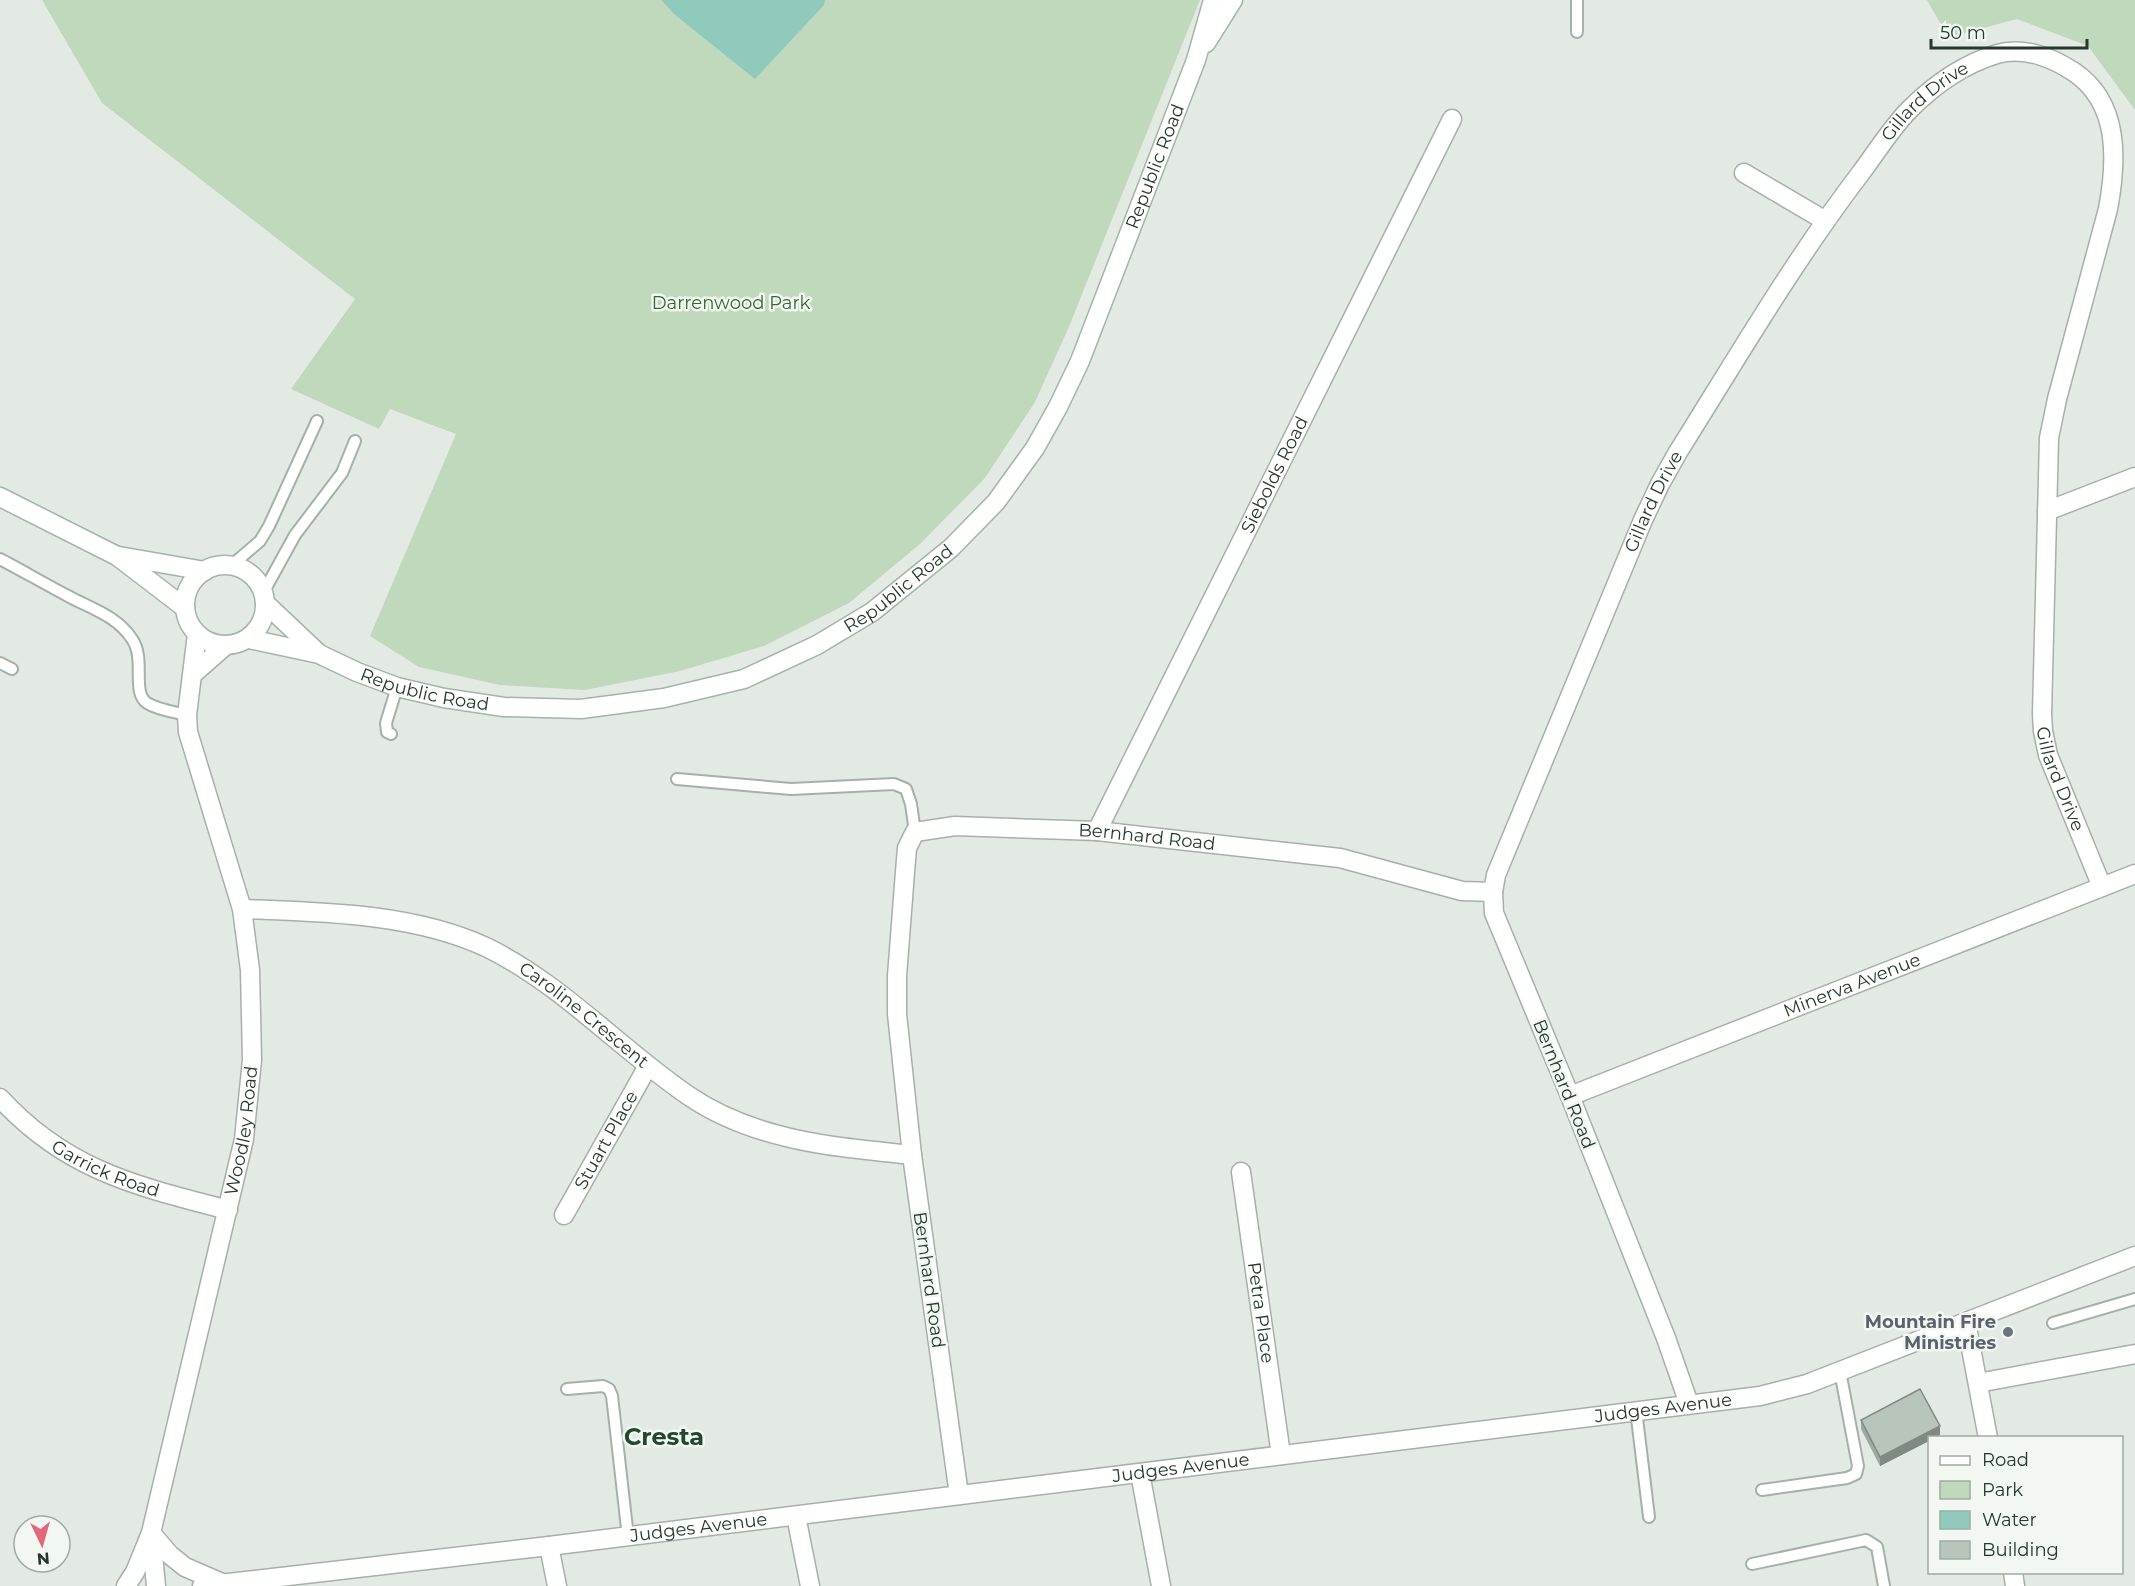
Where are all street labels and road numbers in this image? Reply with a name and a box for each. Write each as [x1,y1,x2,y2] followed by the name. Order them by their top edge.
[1876,57,1972,146] street label: Gillard Drive
[1121,101,1189,232] street label: Republic Road
[1236,413,1313,537] street label: Siebolds Road
[1620,447,1687,556] street label: Gillard Drive
[840,540,957,637] street label: Republic Road
[357,663,491,716] street label: Republic Road
[2031,725,2089,835] street label: Gillard Drive
[1078,819,1216,855] street label: Bernhard Road
[1780,948,1924,1022] street label: Minerva Avenue
[515,957,653,1073] street label: Caroline Crescent
[1528,1016,1600,1152] street label: Bernhard Road
[220,1065,262,1198] street label: Woodley Road
[570,1087,643,1193] street label: Stuart Place
[47,1135,162,1202] street label: Garrick Road
[909,1210,949,1350] street label: Bernhard Road
[1243,1261,1279,1365] street label: Petra Place
[1592,1389,1733,1428] street label: Judges Avenue
[1110,1448,1251,1487] street label: Judges Avenue
[628,1508,769,1547] street label: Judges Avenue

